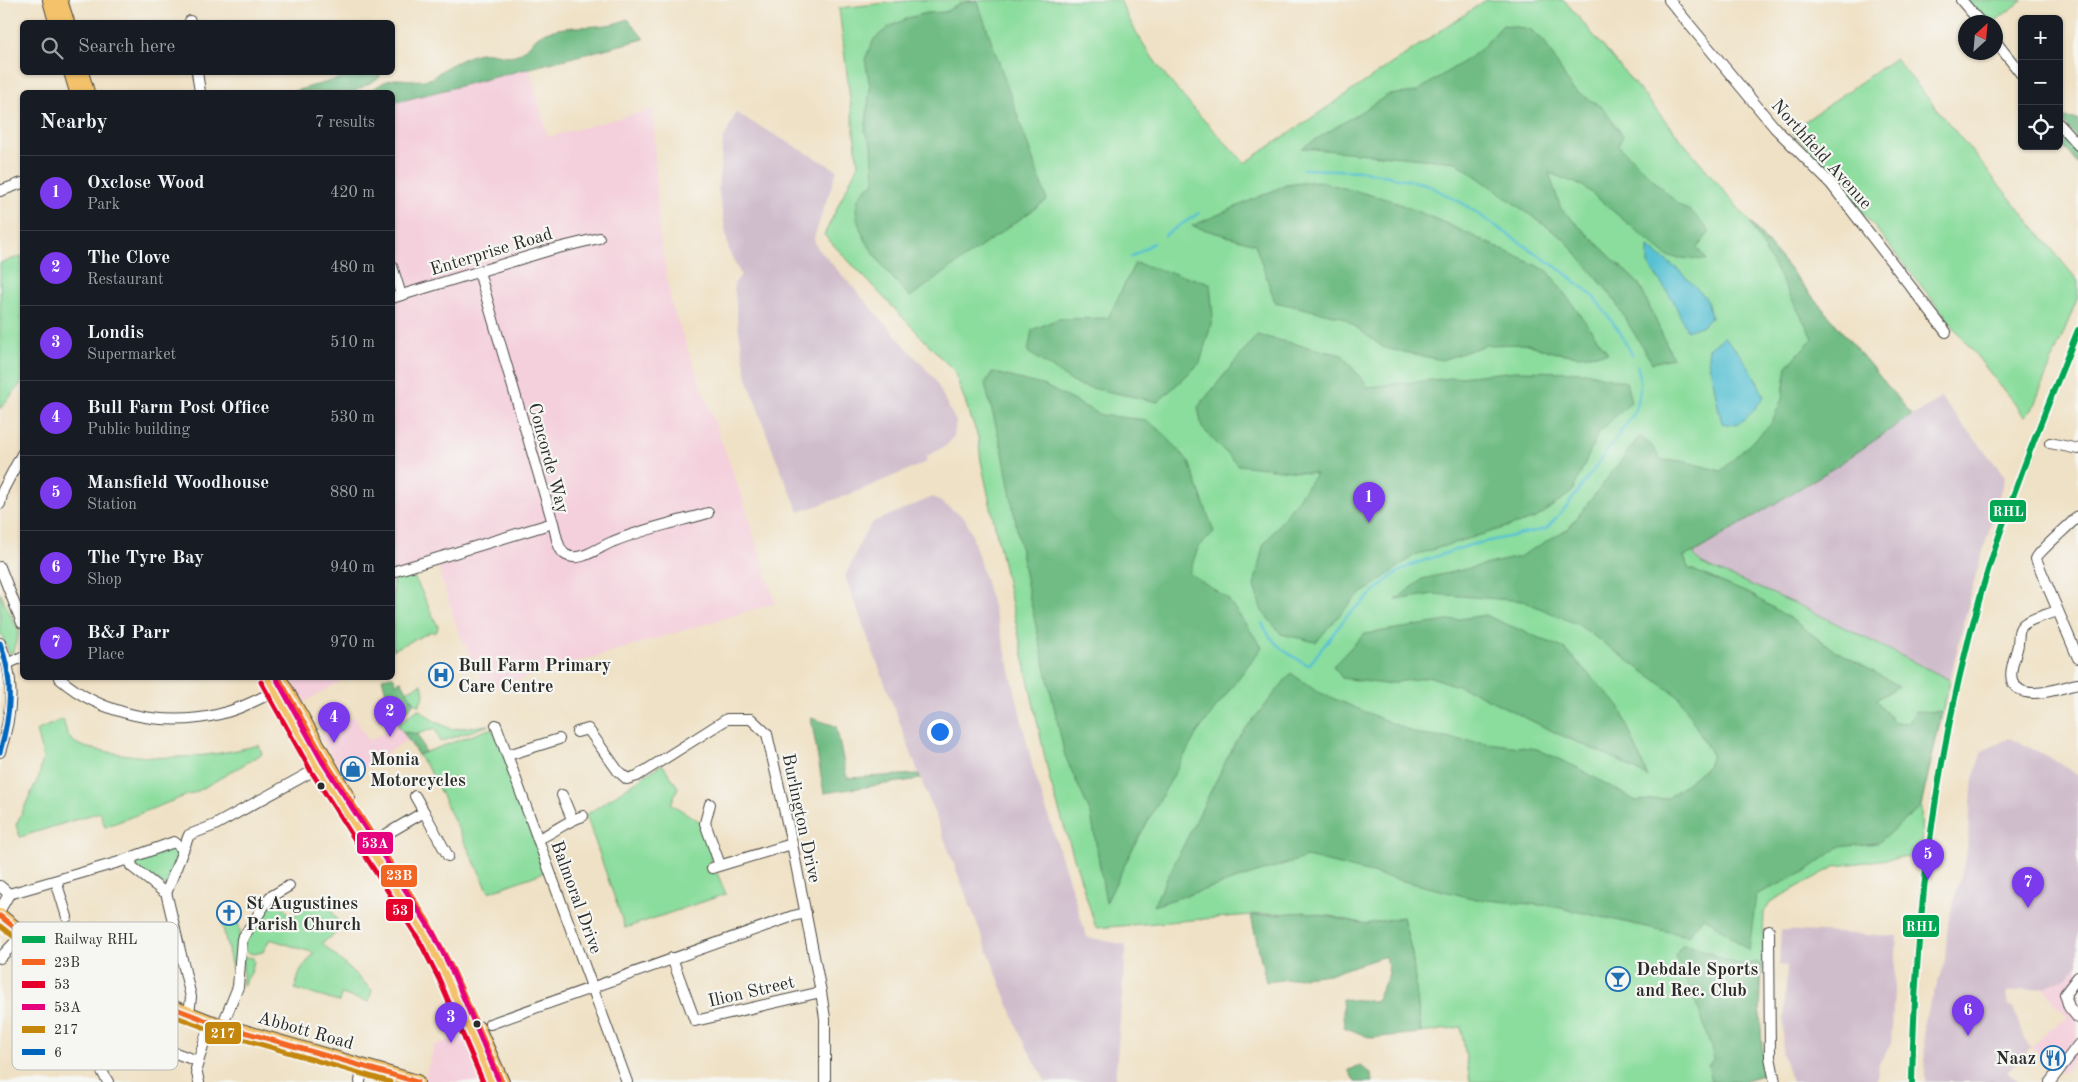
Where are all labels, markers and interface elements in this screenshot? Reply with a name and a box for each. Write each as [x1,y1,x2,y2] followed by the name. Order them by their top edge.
[1958,15,2003,60] north arrow
[2018,15,2063,150] map controls
[2018,15,2063,60] button: +
[20,20,395,75] search box
[38,34,66,62] icon: search
[78,38,175,57] text: Search here
[2018,60,2063,105] button: −
[1768,96,1875,213] street label: Northfield Avenue
[2018,105,2063,150] button: locate
[40,112,108,133] text: Nearby
[315,115,375,131] text: 7 results
[87,174,205,193] text: Oxclose Wood
[51,185,61,201] text: 1
[330,185,375,201] text: 420 m
[87,197,120,213] text: Park
[428,225,555,279] street label: Enterprise Road
[87,249,170,268] text: The Clove
[51,260,61,276] text: 2
[330,260,375,276] text: 480 m
[87,272,164,288] text: Restaurant
[87,324,144,343] text: Londis
[51,335,61,351] text: 3
[330,335,375,351] text: 510 m
[87,347,176,363] text: Supermarket
[87,399,270,418] text: Bull Farm Post Office
[525,401,572,516] street label: Concorde Way
[51,410,61,426] text: 4
[330,410,375,426] text: 530 m
[87,422,190,438] text: Public building
[87,474,269,493] text: Mansfield Woodhouse
[1353,482,1385,523] pin: 1
[51,485,61,501] text: 5
[330,485,375,501] text: 880 m
[87,497,137,513] text: Station
[1989,499,2027,523] line badge: RHL
[1992,505,2024,519] text: RHL
[87,549,204,568] text: The Tyre Bay
[51,560,61,576] text: 6
[330,560,375,576] text: 940 m
[87,572,122,588] text: Shop
[87,624,170,643] text: B&J Parr
[51,635,61,651] text: 7
[330,635,375,651] text: 970 m
[87,647,124,663] text: Place
[458,657,611,696] place label: Bull Farm Primary Care Centre
[428,662,454,688] hospital icon: Bull Farm Primary Care Centre
[374,696,406,737] pin: 2
[318,702,350,743] pin: 4
[927,719,953,745] your location
[370,751,466,790] place label: Monia Motorcycles
[779,752,824,885] street label: Burlington Drive
[340,756,366,782] shop icon: Monia Motorcycles
[316,781,326,791] unlabelled marker
[356,831,394,855] line badge: 53A
[362,837,389,851] text: 53A
[547,838,605,956] street label: Balmoral Drive
[1912,839,1944,880] pin: 5
[380,864,418,888] line badge: 23B
[2012,867,2044,908] pin: 7
[386,869,412,883] text: 23B
[246,895,361,934] place label: St Augustines Parish Church
[385,898,414,922] line badge: 53
[216,900,242,926] church icon: St Augustines Parish Church
[392,904,408,918] text: 53
[1902,914,1940,938] line badge: RHL
[1905,920,1937,934] text: RHL
[12,922,178,1070] legend
[54,933,137,947] text: Railway RHL
[54,956,80,970] text: 23B
[1636,961,1758,1000] place label: Debdale Sports and Rec. Club
[1605,966,1631,992] bar icon: Debdale Sports and Rec. Club
[706,973,796,1011] street label: Ilion Street
[54,978,70,992] text: 53
[1952,995,1984,1036] pin: 6
[54,1001,81,1015] text: 53A
[435,1002,467,1043] pin: 3
[256,1009,356,1053] street label: Abbott Road
[472,1019,482,1029] unlabelled marker
[204,1021,242,1045] line badge: 217
[54,1023,78,1037] text: 217
[211,1027,235,1041] text: 217
[2040,1045,2066,1071] restaurant icon: Naaz
[54,1046,62,1060] text: 6
[1996,1050,2036,1068] place label: Naaz

